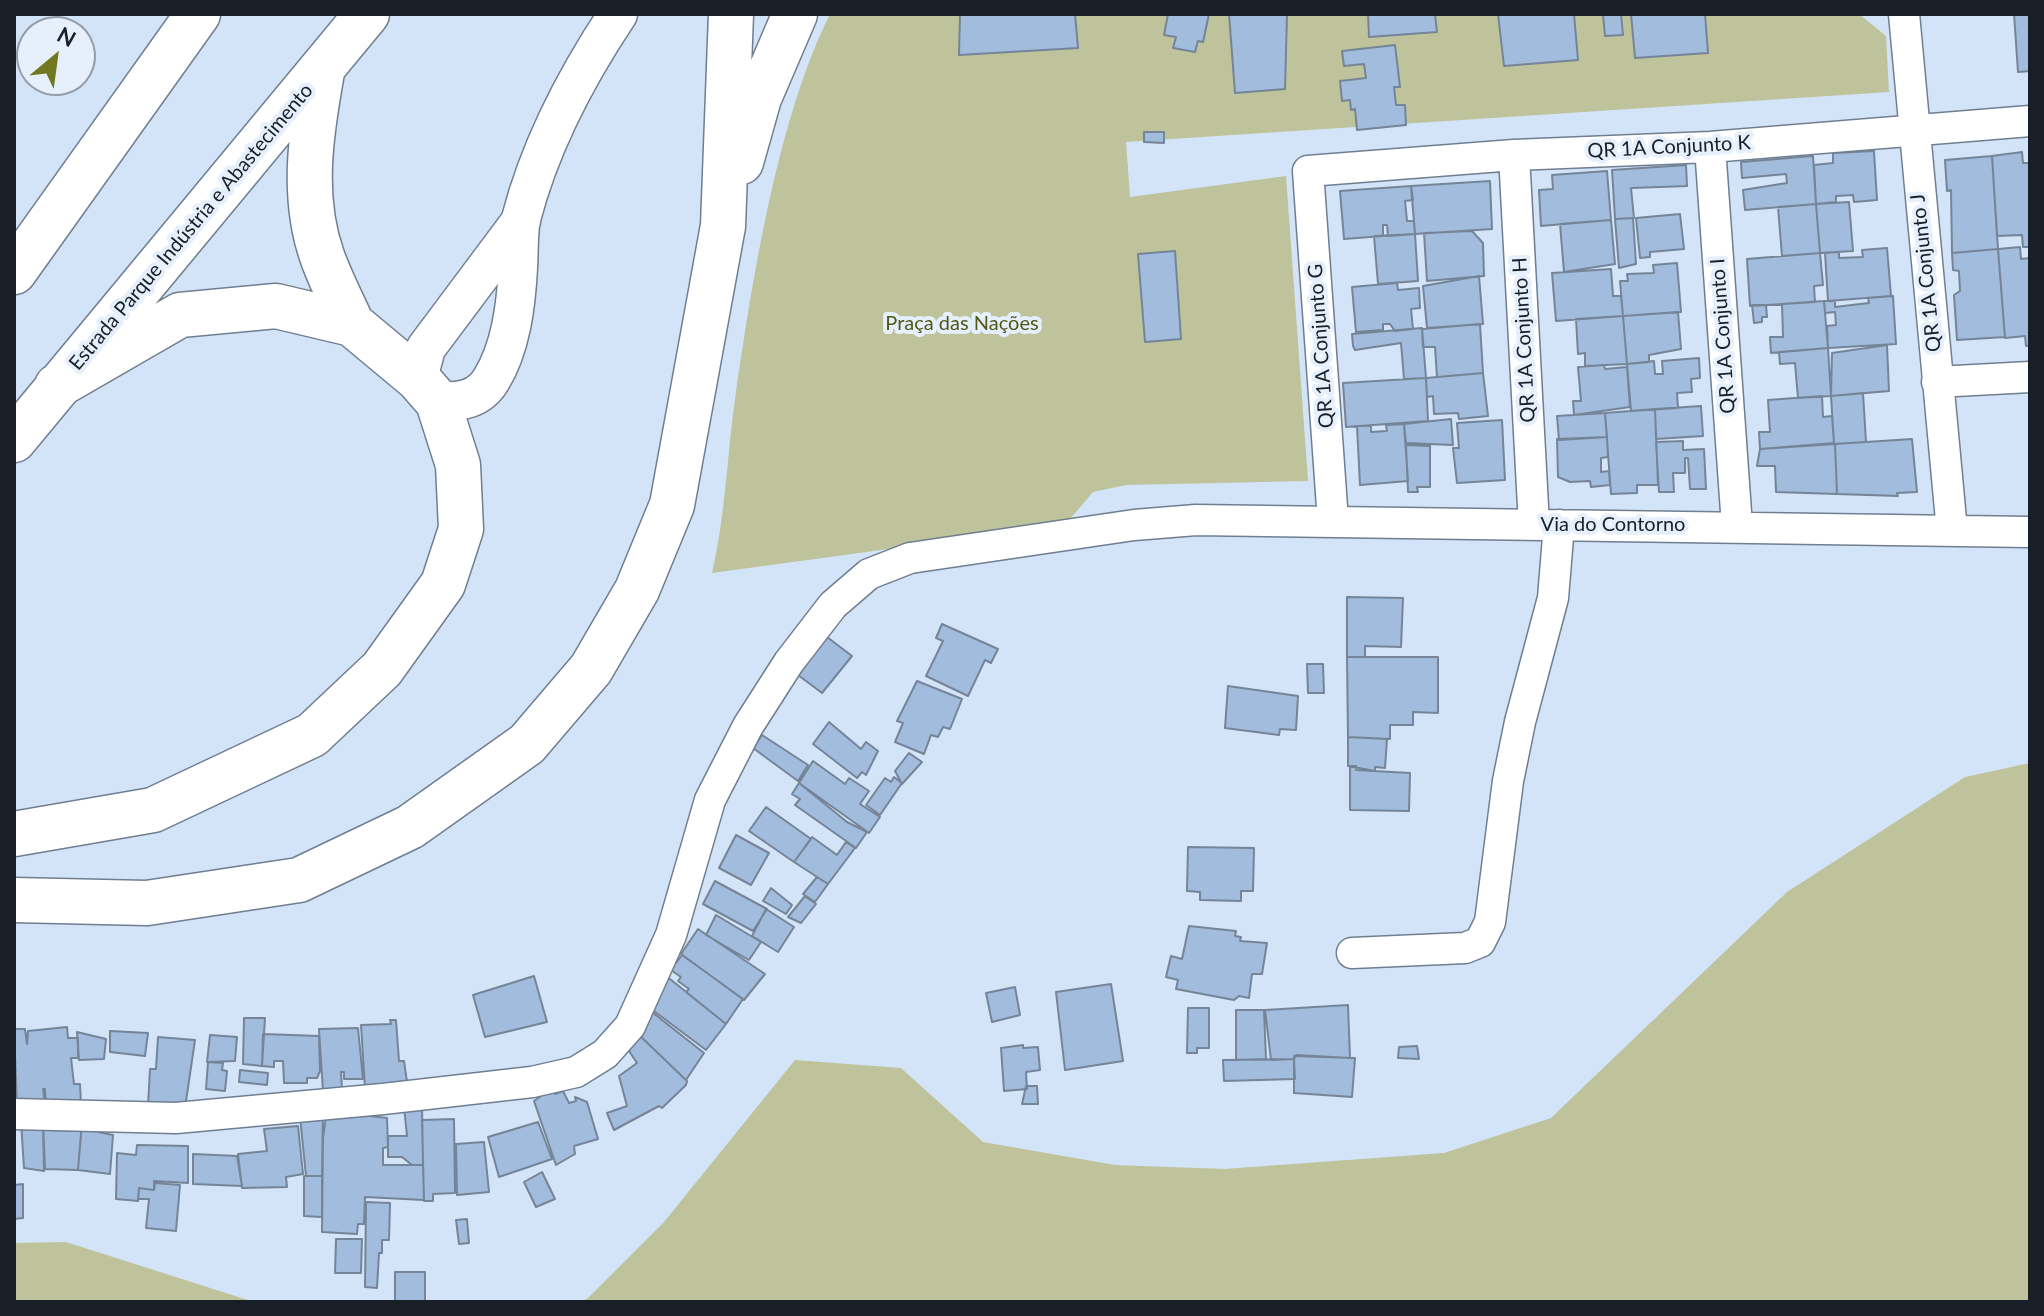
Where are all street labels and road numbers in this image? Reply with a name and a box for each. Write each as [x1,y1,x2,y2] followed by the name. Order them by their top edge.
[64,79,318,375] street label: Estrada Parque Indústria e Abastecimento
[1587,131,1751,163] street label: QR 1A Conjunto K
[1906,193,1946,353] street label: QR 1A Conjunto J
[1508,257,1540,423] street label: QR 1A Conjunto H
[1706,257,1740,415] street label: QR 1A Conjunto I
[1303,263,1339,429] street label: QR 1A Conjunto G
[1541,513,1685,537] street label: Via do Contorno

